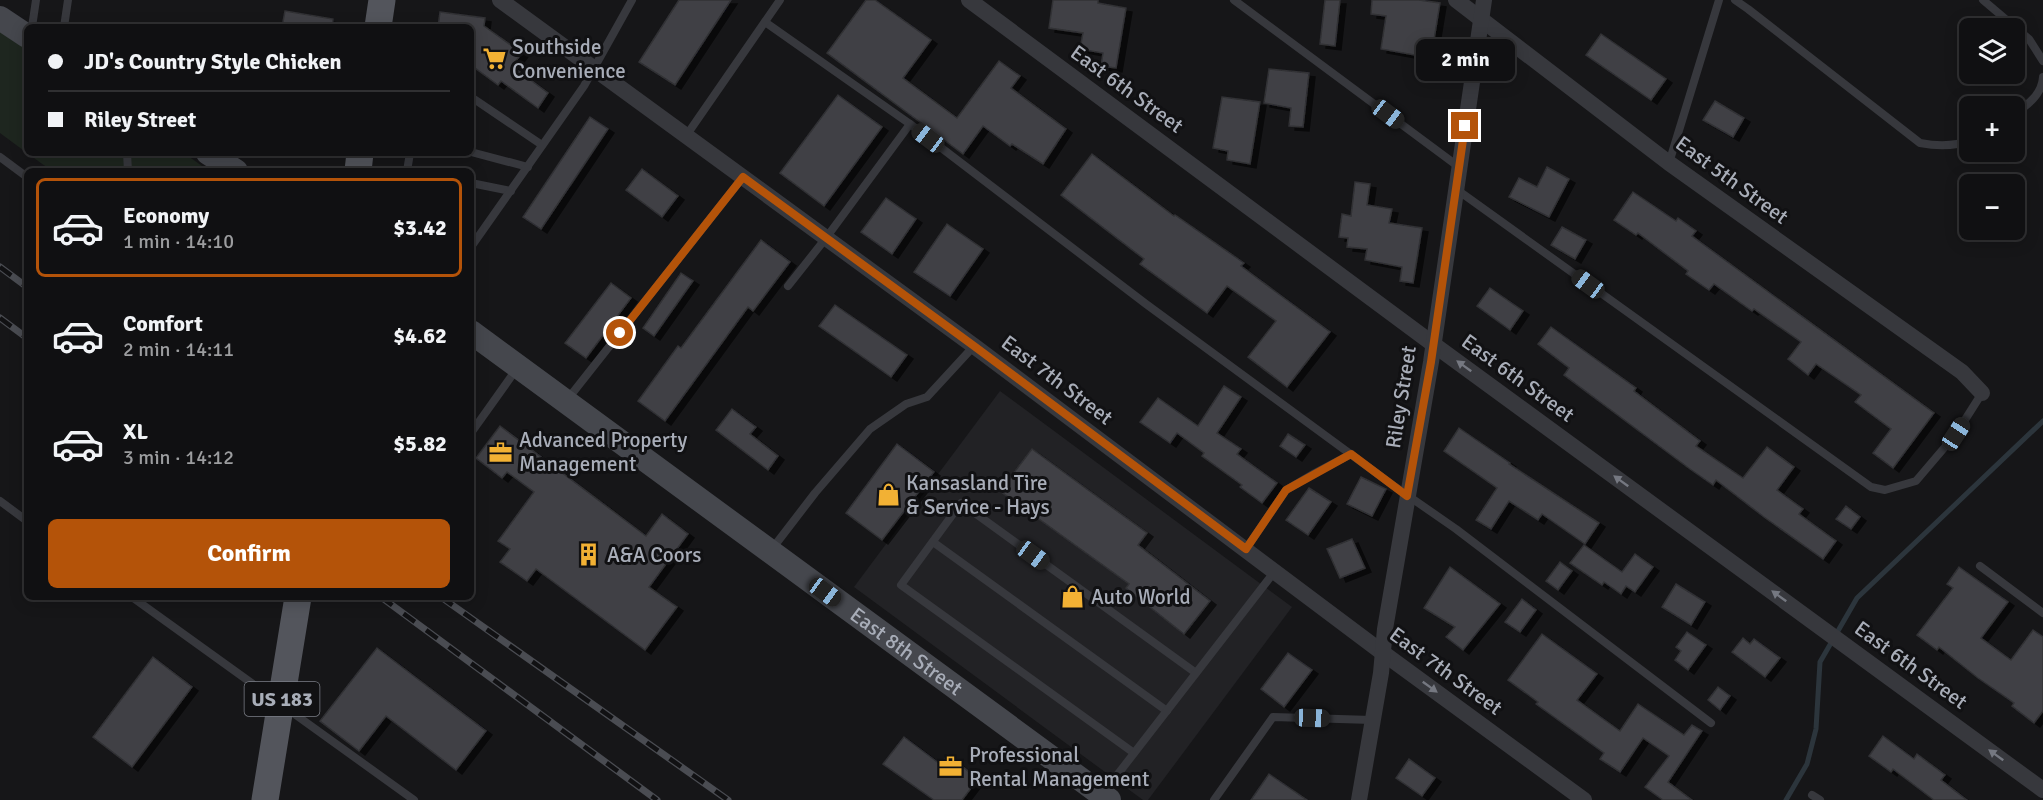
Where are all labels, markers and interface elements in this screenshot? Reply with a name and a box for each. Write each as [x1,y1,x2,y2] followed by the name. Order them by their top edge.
[1959,18,2025,240] map controls
[1959,18,2025,84] button: layers
[512,34,626,84] place label: Southside Convenience
[1066,39,1188,139] street label: East 6th Street
[1416,39,1514,81] callout: 2 min
[481,46,507,72] supermarket icon: Southside Convenience
[1441,47,1490,72] text: 2 min
[84,48,342,75] text: JD's Country Style Chicken
[1368,96,1408,132] car
[1959,96,2025,162] button: +
[84,106,196,133] text: Riley Street
[1451,112,1478,139] route end
[908,120,948,156] car
[1671,130,1793,230] street label: East 5th Street
[1959,174,2025,240] button: −
[51,201,105,255] icon: car
[123,202,209,229] text: Economy
[393,214,447,241] text: $3.42
[123,229,234,254] text: 1 min · 14:10
[1568,266,1608,302] car
[51,309,105,363] icon: car
[123,310,203,337] text: Comfort
[606,319,633,346] route start
[393,322,447,349] text: $4.62
[1457,328,1579,428] street label: East 6th Street
[996,330,1118,430] street label: East 7th Street
[123,337,234,362] text: 2 min · 14:11
[1380,344,1422,450] street label: Riley Street
[1456,361,1471,373] one-way arrow
[1939,414,1973,454] car
[51,417,105,471] icon: car
[123,418,148,445] text: XL
[519,427,688,477] place label: Advanced Property Management
[393,430,447,457] text: $5.82
[488,439,514,465] office icon: Advanced Property Management
[123,445,234,470] text: 3 min · 14:12
[906,470,1050,520] place label: Kansasland Tire & Service - Hays
[1614,475,1630,487] one-way arrow
[875,482,901,508] shop icon: Kansasland Tire & Service - Hays
[48,519,450,588] button: Confirm
[1013,537,1053,573] car
[576,542,602,568] building icon: A&A Coors
[607,542,702,568] place label: A&A Coors
[805,574,845,610] car
[1060,584,1086,610] shop icon: Auto World
[1091,584,1191,610] place label: Auto World
[1771,590,1787,602] one-way arrow
[845,602,968,701] street label: East 8th Street
[1850,615,1972,715] street label: East 6th Street
[1385,621,1507,721] street label: East 7th Street
[1422,681,1438,693] one-way arrow
[244,682,320,716] road number: US 183
[1294,708,1330,728] car
[969,742,1149,792] place label: Professional Rental Management
[1988,749,2004,761] one-way arrow
[938,754,964,780] office icon: Professional Rental Management

